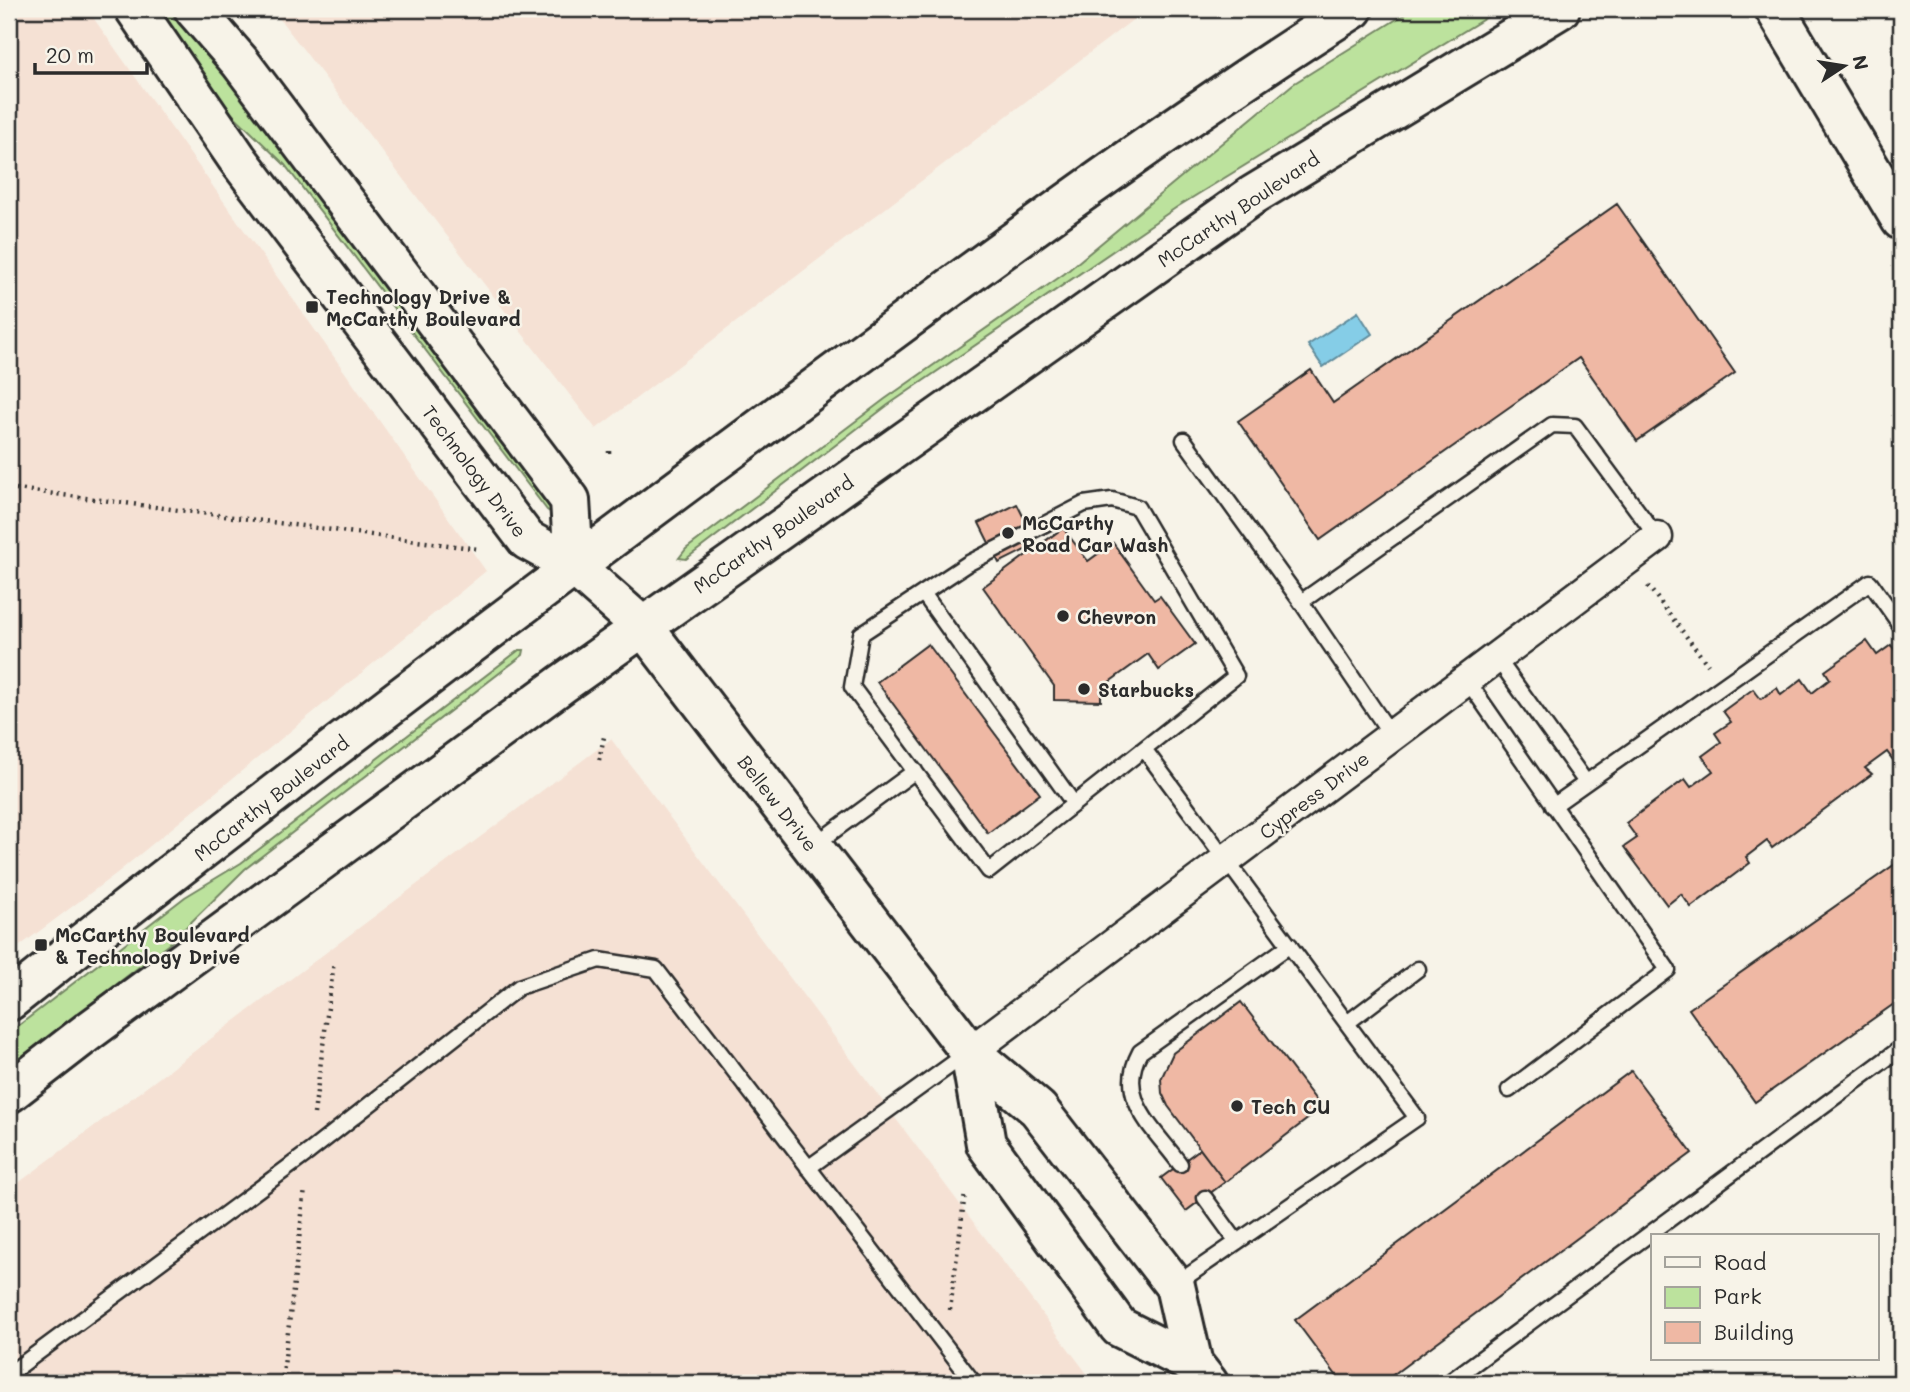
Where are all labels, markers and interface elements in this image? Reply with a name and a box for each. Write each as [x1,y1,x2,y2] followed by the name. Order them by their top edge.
[35,32,147,76] scale bar
[1808,32,1878,102] north arrow
[46,41,94,68] text: 20 m
[1847,53,1875,72] text: N
[1152,146,1324,272] street label: McCarthy Boulevard
[326,284,521,331] place label: Technology Drive & McCarthy Boulevard
[304,299,320,315] marker: Technology Drive & McCarthy Boulevard
[417,400,533,542] street label: Technology Drive
[688,469,858,599] street label: McCarthy Boulevard
[1022,510,1168,557] place label: McCarthy Road Car Wash
[1000,525,1016,541] marker: McCarthy Road Car Wash
[1077,604,1156,629] place label: Chevron
[1055,608,1071,624] marker: Chevron
[1098,677,1194,702] place label: Starbucks
[1076,681,1092,697] marker: Starbucks
[189,730,353,866] street label: McCarthy Boulevard
[1254,746,1374,844] street label: Cypress Drive
[732,750,824,856] street label: Bellew Drive
[55,922,250,969] place label: McCarthy Boulevard & Technology Drive
[33,937,49,953] marker: McCarthy Boulevard & Technology Drive
[1251,1094,1330,1119] place label: Tech CU
[1229,1098,1245,1114] marker: Tech CU
[1651,1234,1878,1360] legend
[1714,1248,1766,1275] text: Road
[1714,1282,1762,1309] text: Park
[1714,1318,1794,1345] text: Building

